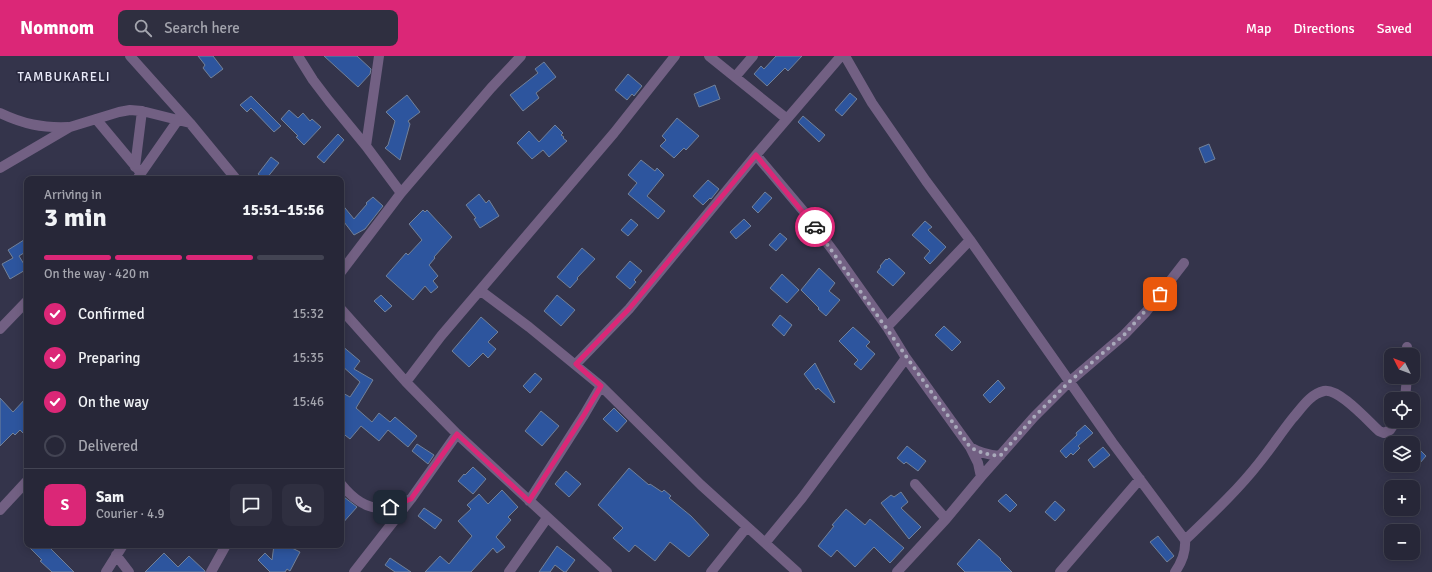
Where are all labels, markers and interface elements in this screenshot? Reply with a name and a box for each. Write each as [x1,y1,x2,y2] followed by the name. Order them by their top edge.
[118,10,398,46] search box
[20,16,94,40] text: Nomnom
[132,17,154,39] icon: search
[164,19,240,37] text: Search here
[1246,20,1272,37] text: Map
[1294,20,1355,37] text: Directions
[1377,20,1412,37] text: Saved
[18,69,110,85] district label: TAMBUKARELI
[44,187,102,203] text: Arriving in
[243,201,324,219] text: 15:51–15:56
[44,202,107,234] text: 3 min
[795,207,835,247] courier
[804,216,826,238] icon: car
[44,266,149,282] text: On the way · 420 m
[1143,277,1177,311] pin
[1149,283,1171,305] icon: bag
[44,303,66,325] icon: check
[78,305,145,323] text: Confirmed
[292,306,324,322] text: 15:32
[44,347,66,369] icon: check
[1384,348,1420,384] north arrow
[1384,348,1420,560] map controls
[78,349,141,367] text: Preparing
[292,350,324,366] text: 15:35
[44,391,66,413] icon: check
[1384,392,1420,428] button: locate
[78,393,149,411] text: On the way
[292,394,324,410] text: 15:46
[1384,436,1420,472] button: layers
[78,437,138,455] text: Delivered
[1384,480,1420,516] button: +
[230,484,272,526] button: chat
[282,484,324,526] button: phone
[96,488,124,506] text: Sam
[373,490,407,524] pin
[61,496,69,514] text: S
[379,496,401,518] icon: home
[96,506,165,522] text: Courier · 4.9
[1384,524,1420,560] button: −

